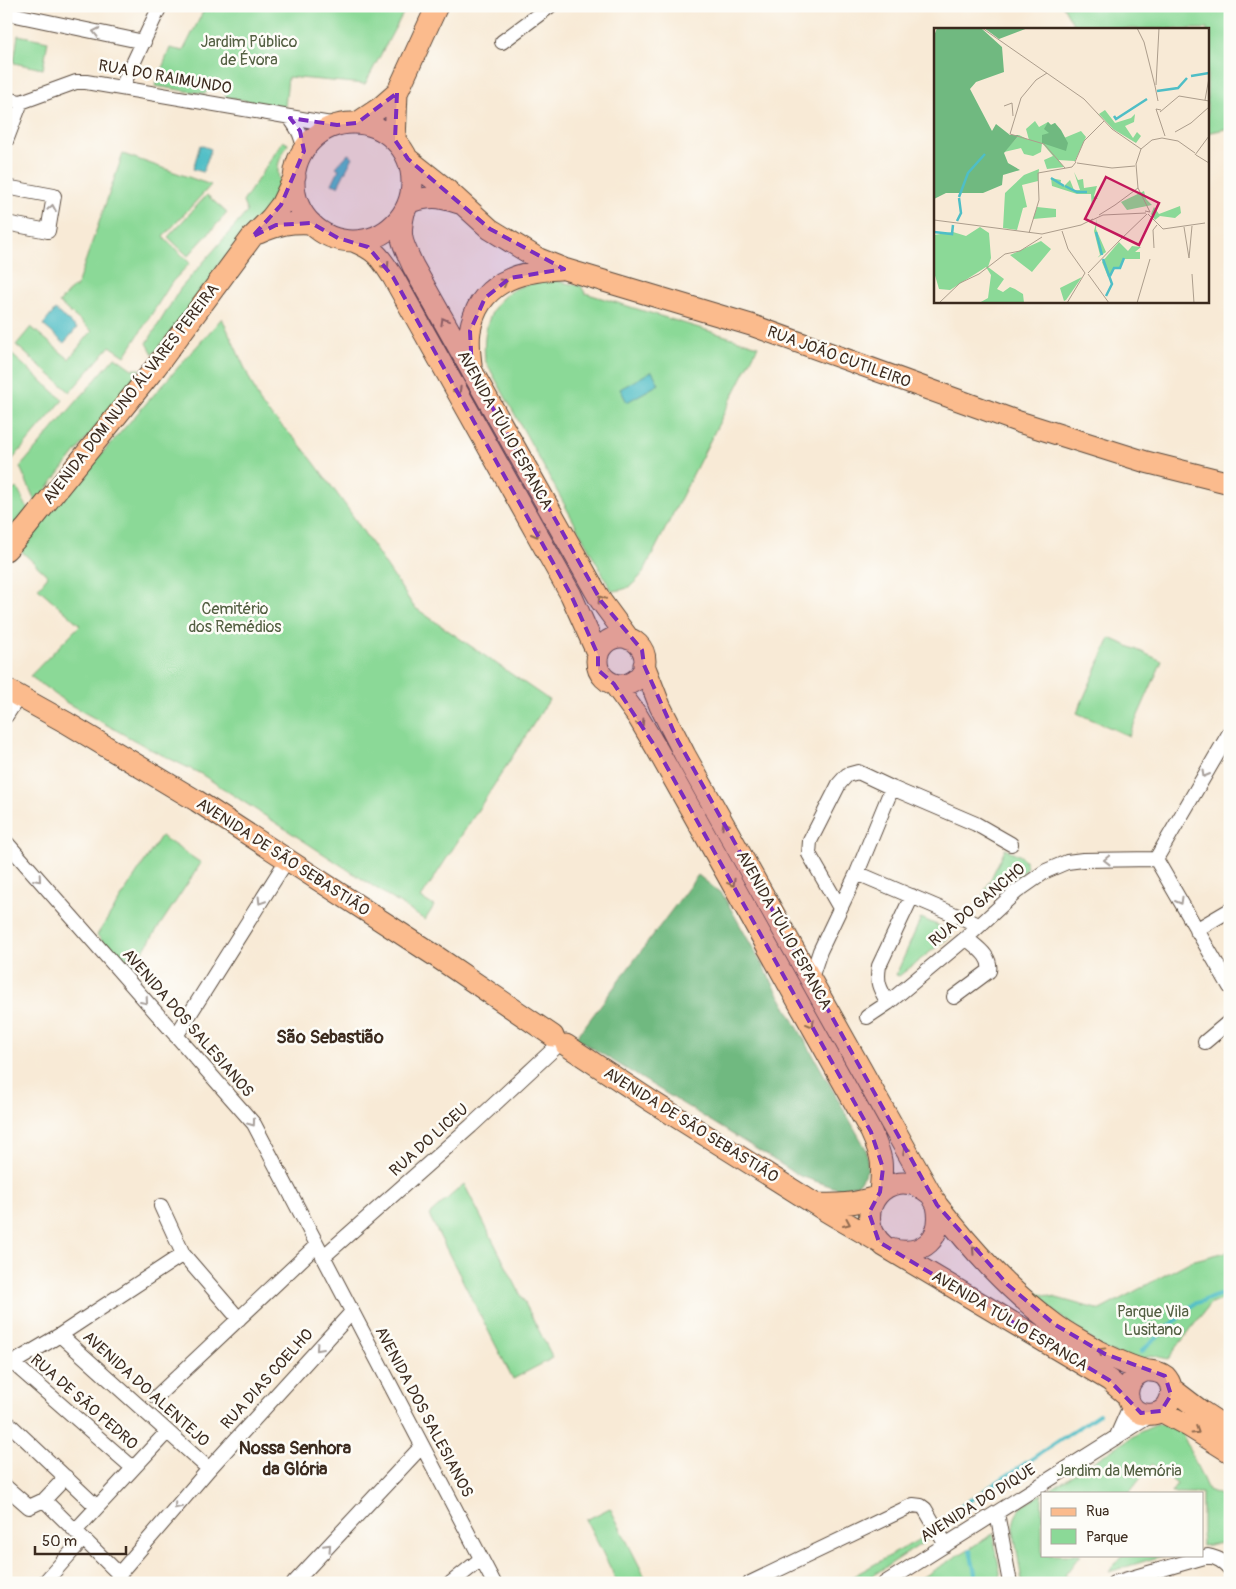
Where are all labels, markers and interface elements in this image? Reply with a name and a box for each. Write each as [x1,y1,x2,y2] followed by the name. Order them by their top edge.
[92,27,101,37] one-way arrow
[934,28,1208,302] inset map
[201,32,298,70] park label: Jardim Público de Évora
[97,55,233,99] street label: RUA DO RAIMUNDO
[47,203,57,212] one-way arrow
[380,261,389,270] one-way arrow
[498,278,507,288] one-way arrow
[39,280,223,508] street label: AVENIDA DOM NUNO ÁLVARES PEREIRA
[440,317,450,326] one-way arrow
[765,322,913,392] street label: RUA JOÃO CUTILEIRO
[453,347,557,513] street label: AVENIDA TÚLIO ESPANCA
[451,386,461,395] one-way arrow
[530,528,540,537] one-way arrow
[598,596,607,605] one-way arrow
[189,599,281,637] park label: Cemitério dos Remédios
[635,717,645,726] one-way arrow
[1202,769,1212,778] one-way arrow
[193,794,373,920] street label: AVENIDA DE SÃO SEBASTIÃO
[721,821,731,830] one-way arrow
[732,847,836,1013] street label: AVENIDA TÚLIO ESPANCA
[1103,855,1110,865] one-way arrow
[925,859,1029,951] street label: RUA DO GANCHO
[33,873,42,882] one-way arrow
[725,877,735,886] one-way arrow
[258,896,268,905] one-way arrow
[1174,896,1184,905] one-way arrow
[118,945,258,1101] street label: AVENIDA DOS SALESIANOS
[140,996,149,1005] one-way arrow
[805,1019,815,1028] one-way arrow
[276,1026,384,1049] district label: São Sebastião
[600,1063,782,1187] street label: AVENIDA DE SÃO SEBASTIÃO
[385,1099,473,1181] street label: RUA DO LICEU
[246,1117,255,1127] one-way arrow
[902,1147,912,1156] one-way arrow
[842,1217,851,1228] one-way arrow
[972,1247,981,1256] one-way arrow
[928,1266,1092,1376] street label: AVENIDA TÚLIO ESPANCA
[1117,1302,1189,1340] park label: Parque Vila Lusitano
[370,1323,478,1501] street label: AVENIDA DOS SALESIANOS
[217,1325,317,1433] street label: RUA DIAS COELHO
[79,1327,213,1451] street label: AVENIDA DO ALENTEJO
[316,1343,325,1352] one-way arrow
[1097,1348,1106,1358] one-way arrow
[26,1350,142,1454] street label: RUA DE SÃO PEDRO
[1190,1425,1199,1434] one-way arrow
[239,1437,352,1481] district label: Nossa Senhora da Glória
[916,1459,1040,1547] street label: AVENIDA DO DIQUE
[1056,1461,1182,1481] park label: Jardim da Memória
[1041,1492,1204,1556] legend
[174,1501,183,1510] one-way arrow
[1086,1502,1109,1521] text: Rua
[35,1524,126,1556] scale bar
[1086,1528,1129,1547] text: Parque
[42,1532,77,1551] text: 50 m
[322,1544,331,1553] one-way arrow

